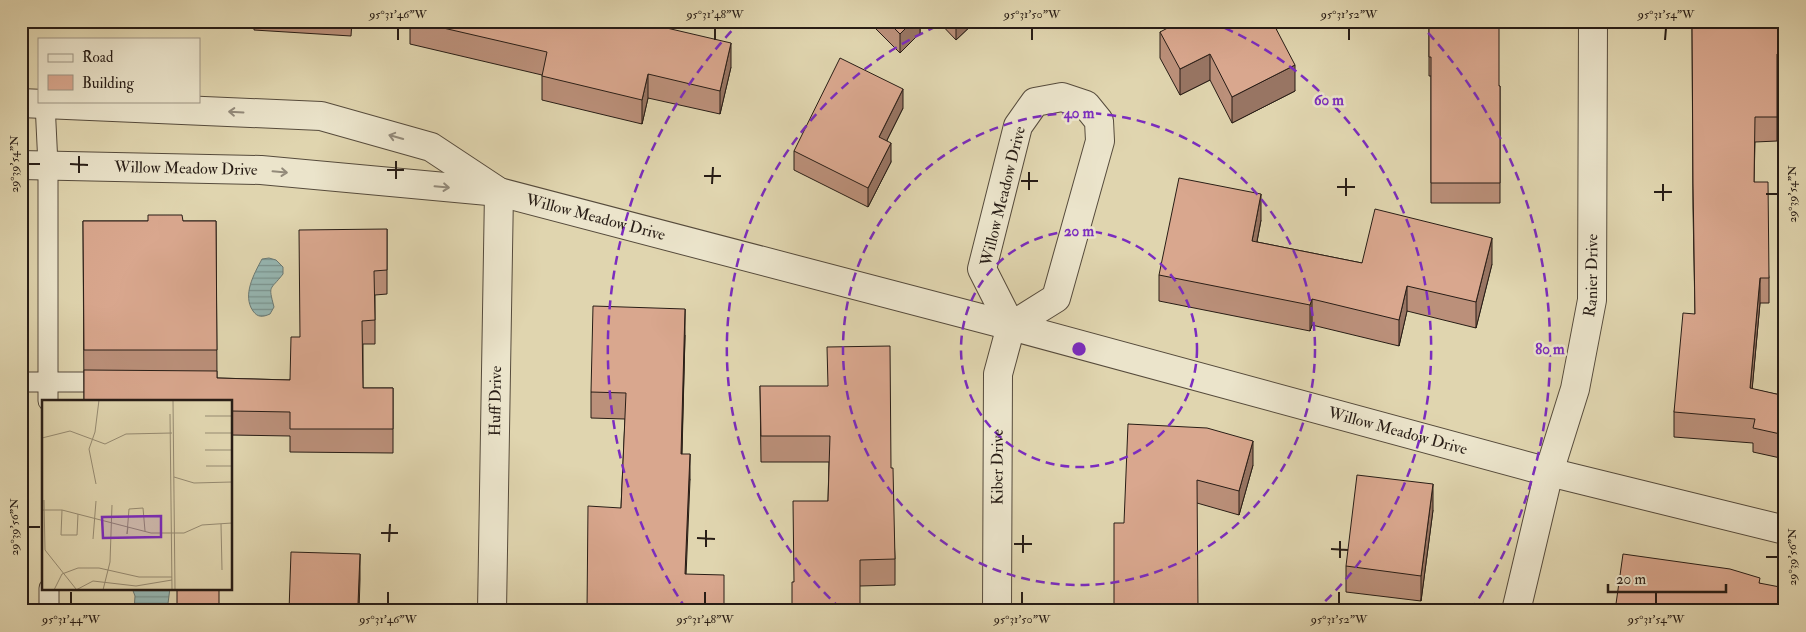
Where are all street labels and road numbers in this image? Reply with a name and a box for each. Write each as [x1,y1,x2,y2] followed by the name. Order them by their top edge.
[976,124,1030,269] street label: Willow Meadow Drive
[113,157,258,180] street label: Willow Meadow Drive
[523,189,668,245] street label: Willow Meadow Drive
[1579,234,1602,319] street label: Ranier Drive
[485,365,506,436] street label: Huff Drive
[1325,402,1470,459] street label: Willow Meadow Drive
[987,429,1008,505] street label: Kiber Drive

